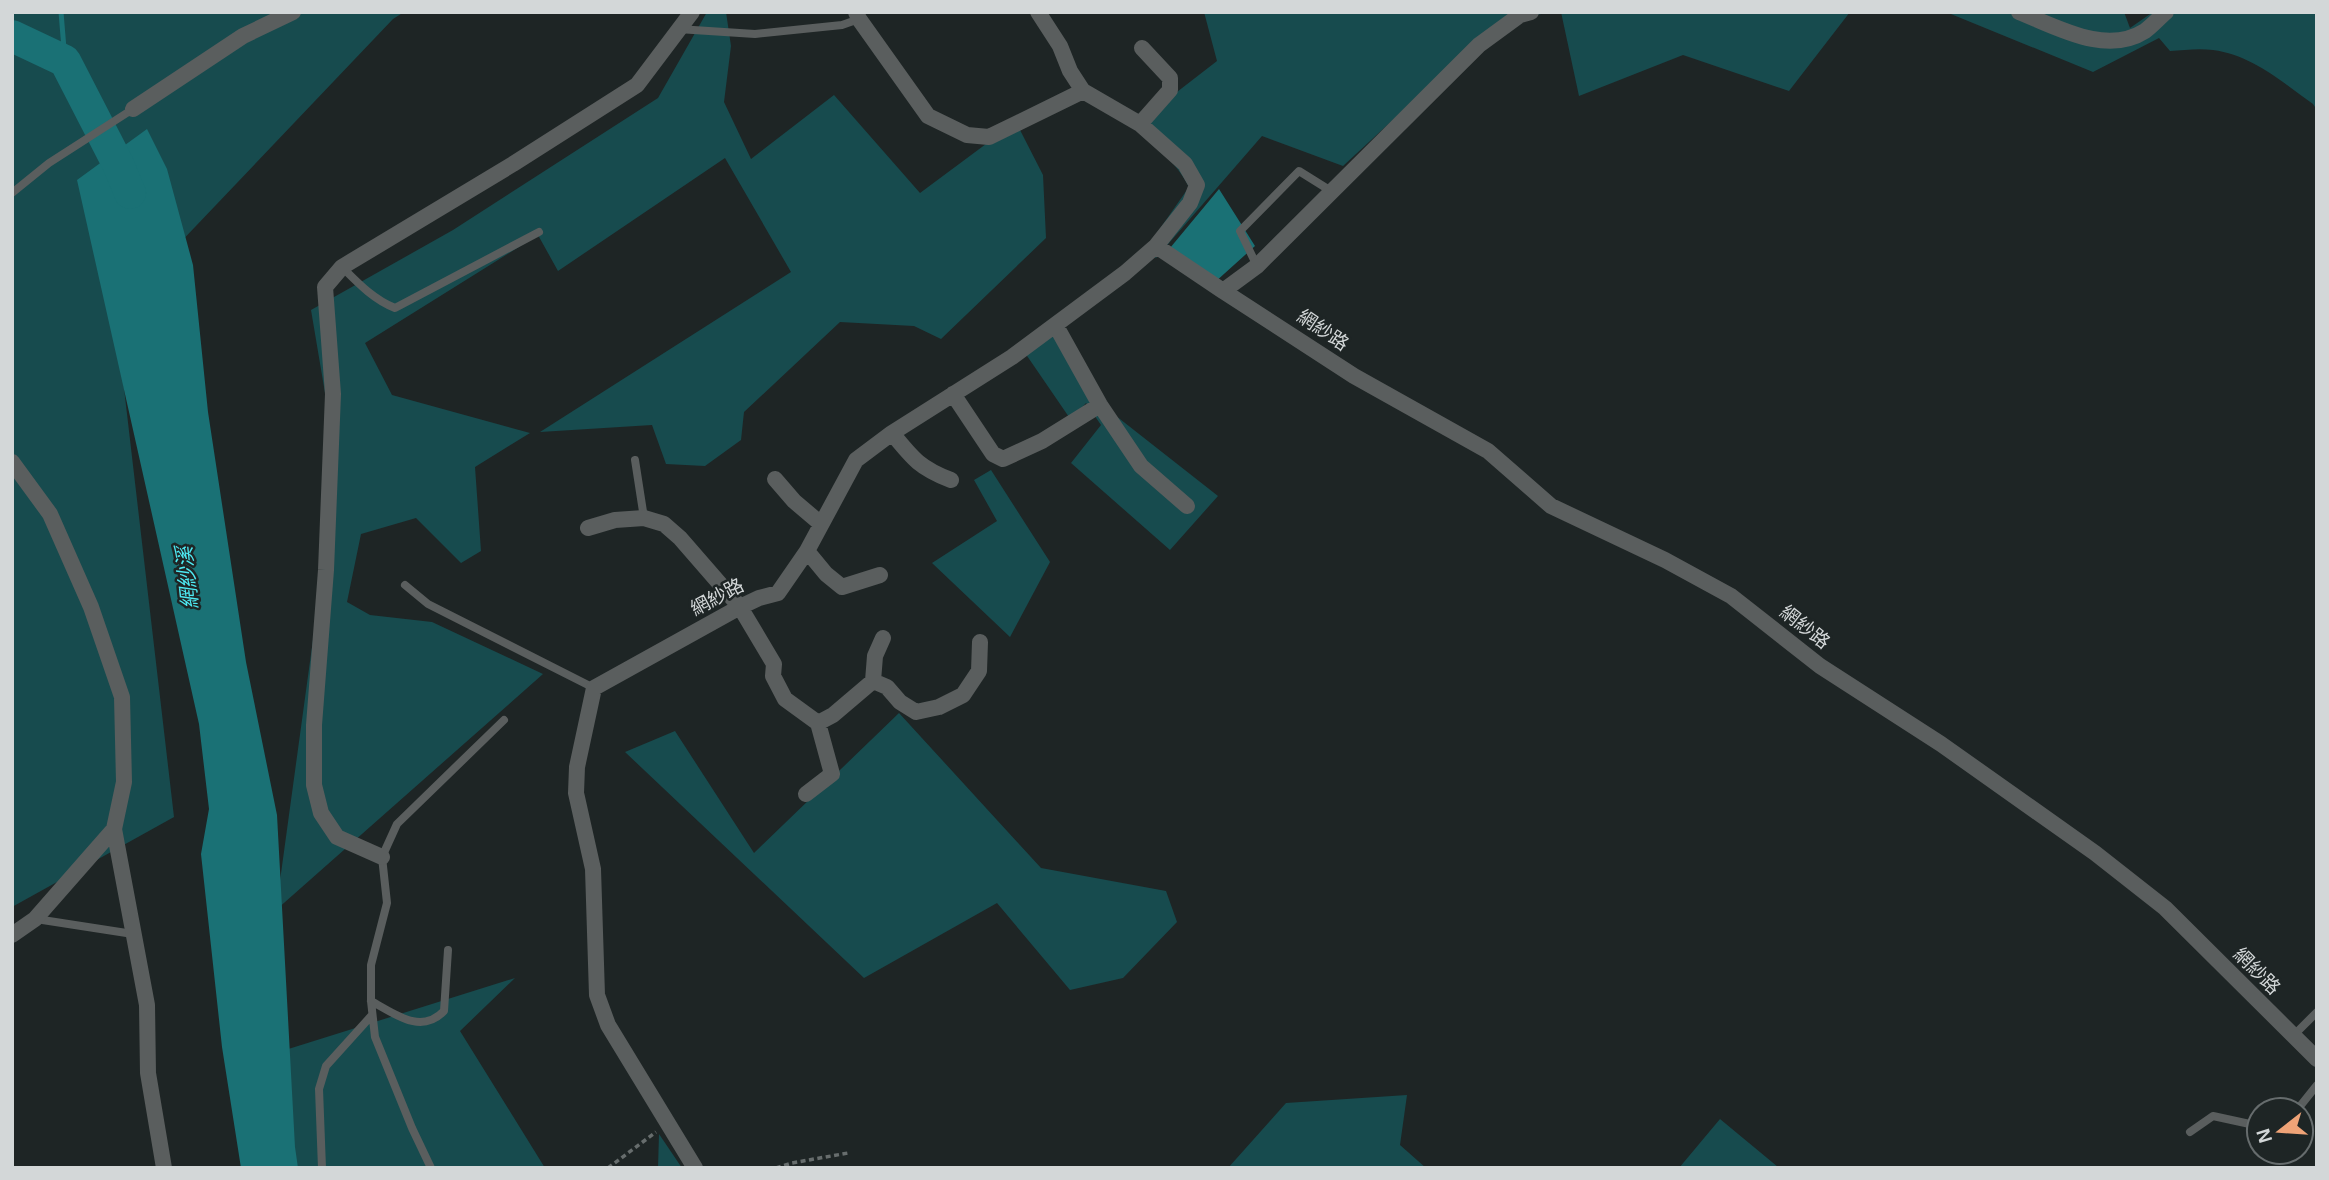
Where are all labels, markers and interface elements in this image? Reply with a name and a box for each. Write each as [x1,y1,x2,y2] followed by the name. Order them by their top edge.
[1293,305,1353,355] street label: 網紗路
[172,542,202,611] water label: 網紗溪
[687,574,747,620] street label: 網紗路
[1776,601,1834,653] street label: 網紗路
[2229,943,2285,999] street label: 網紗路
[2245,1096,2315,1166] north arrow
[2252,1126,2276,1145] text: N

